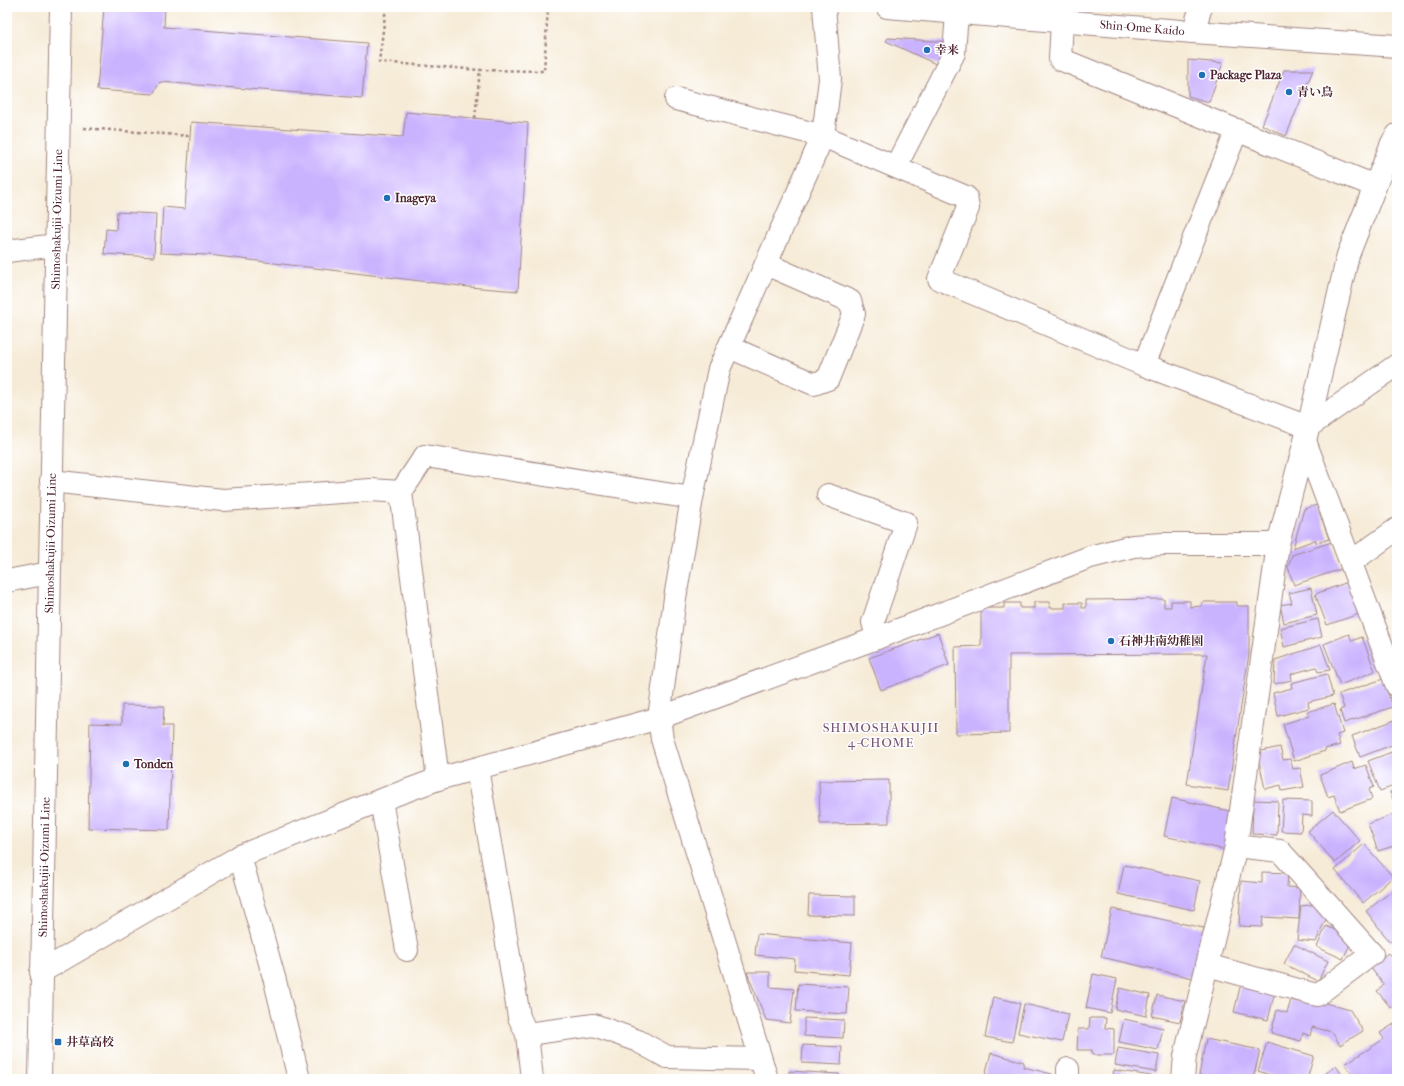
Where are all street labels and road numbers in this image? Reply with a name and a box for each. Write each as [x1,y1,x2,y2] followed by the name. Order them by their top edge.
[1099,17,1185,38] street label: Shin-Ome Kaido
[48,149,65,289] street label: Shimoshakujii-Oizumi Line
[42,473,59,613] street label: Shimoshakujii-Oizumi Line
[36,797,53,937] street label: Shimoshakujii-Oizumi Line

